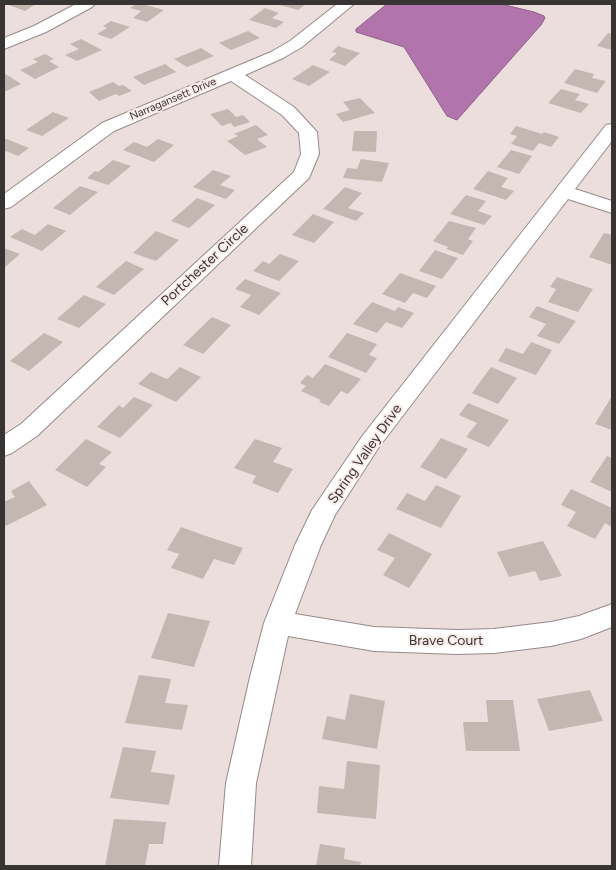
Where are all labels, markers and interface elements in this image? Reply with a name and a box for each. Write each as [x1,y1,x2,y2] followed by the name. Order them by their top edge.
[128,75,218,123] street label: Narragansett Drive
[158,220,252,310] street label: Portchester Circle
[324,401,406,507] street label: Spring Valley Drive
[409,633,483,649] street label: Brave Court

